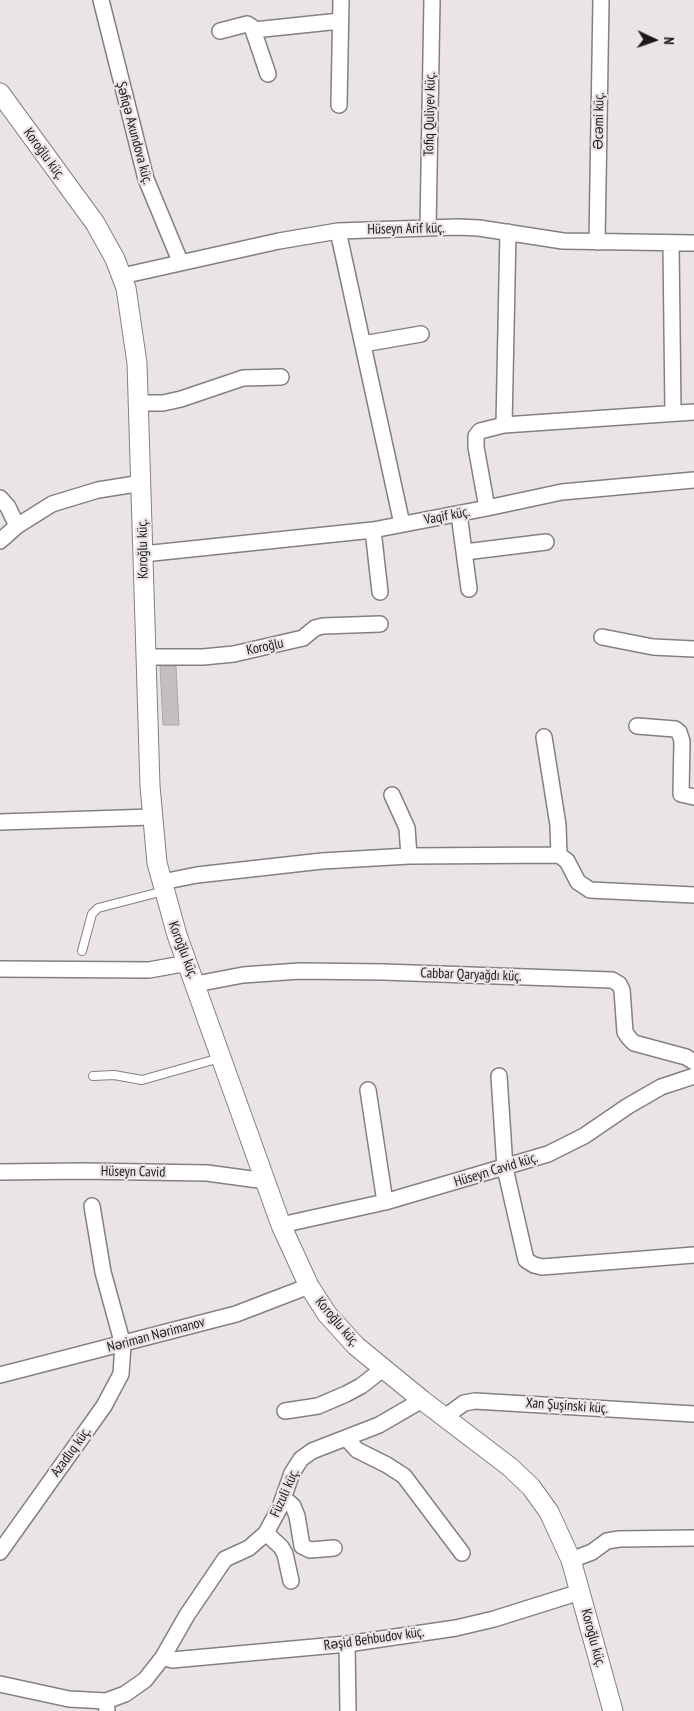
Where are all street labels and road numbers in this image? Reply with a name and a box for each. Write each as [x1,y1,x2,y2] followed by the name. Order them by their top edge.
[421,72,439,156] street label: Tofiq Quliyev küç.
[112,80,156,186] street label: Şəfiqə Axundova küç.
[590,92,608,150] street label: Əcəmi küç.
[20,125,68,183] street label: Koroğlu küç.
[367,220,445,238] street label: Hüseyn Arif küç.
[423,503,471,529] street label: Vaqif küç.
[134,519,152,579] street label: Koroğlu küç.
[245,635,285,659] street label: Koroğlu
[164,919,202,981] street label: Koroğlu küç.
[420,965,522,985] street label: Cabbar Qaryağdı küç.
[452,1149,540,1191] street label: Hüseyn Cavid küç.
[101,1163,165,1181] street label: Hüseyn Cavid
[311,1294,363,1350] street label: Koroğlu küç.
[105,1314,207,1356] street label: Nəriman Nərimanov
[525,1395,609,1417] street label: Xan Şuşinski küç.
[47,1424,95,1480] street label: Azadlıq küç.
[267,1466,303,1520] street label: Füzuli küç.
[577,1607,609,1669] street label: Koroğlu küç.
[323,1624,425,1654] street label: Rəşid Behbudov küç.

